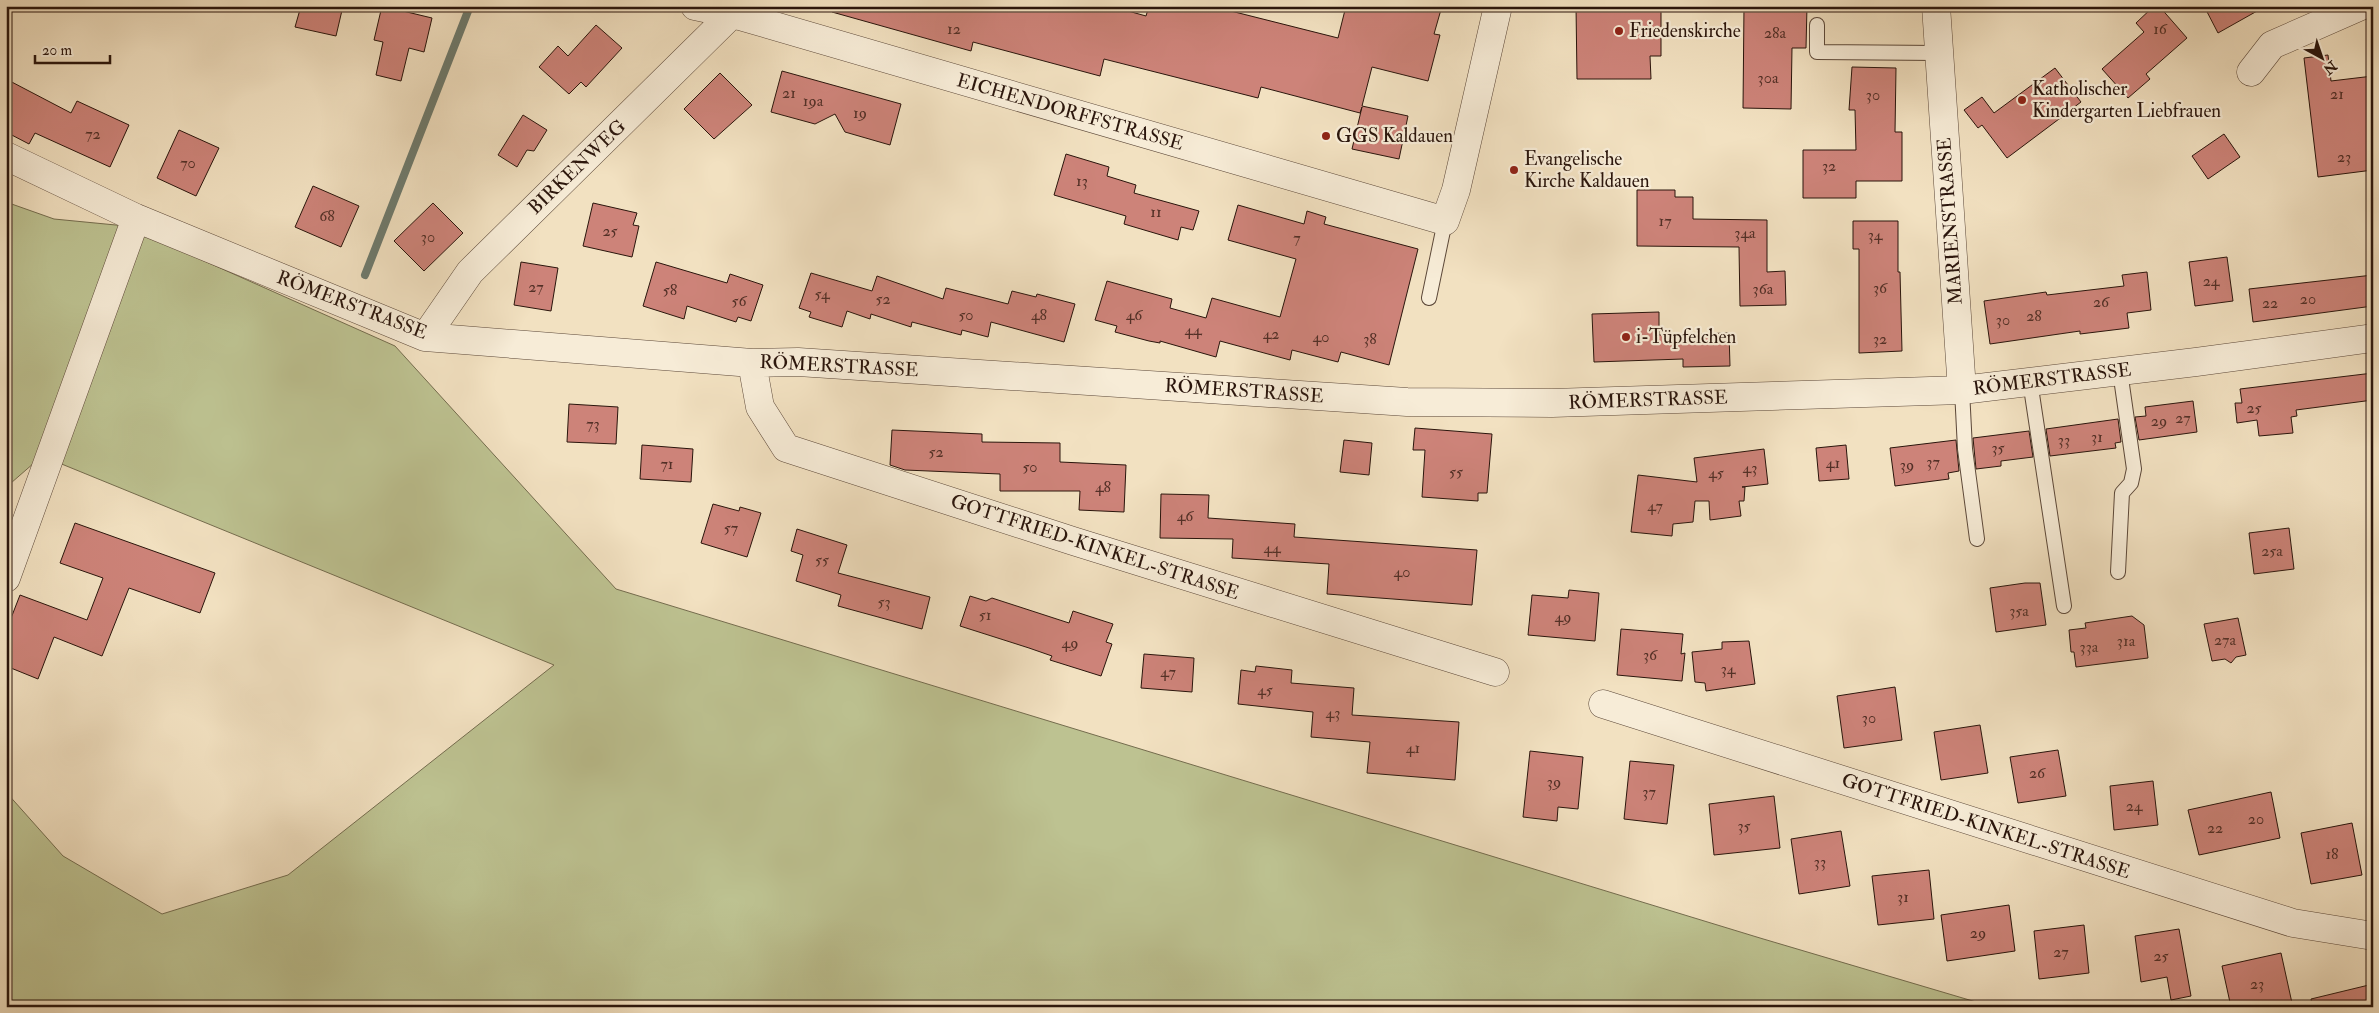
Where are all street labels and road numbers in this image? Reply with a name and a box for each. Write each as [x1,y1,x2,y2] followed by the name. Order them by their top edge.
[954,68,1186,156] street label: EICHENDORFFSTRASSE
[523,114,631,220] street label: BIRKENWEG
[1932,136,1968,305] street label: MARIENSTRASSE
[273,264,431,345] street label: RÖMERSTRASSE
[759,349,920,382] street label: RÖMERSTRASSE
[1971,356,2133,401] street label: RÖMERSTRASSE
[1164,372,1325,409] street label: RÖMERSTRASSE
[1568,384,1728,415] street label: RÖMERSTRASSE
[948,489,1243,605] street label: GOTTFRIED-KINKEL-STRASSE
[1839,768,2134,884] street label: GOTTFRIED-KINKEL-STRASSE

